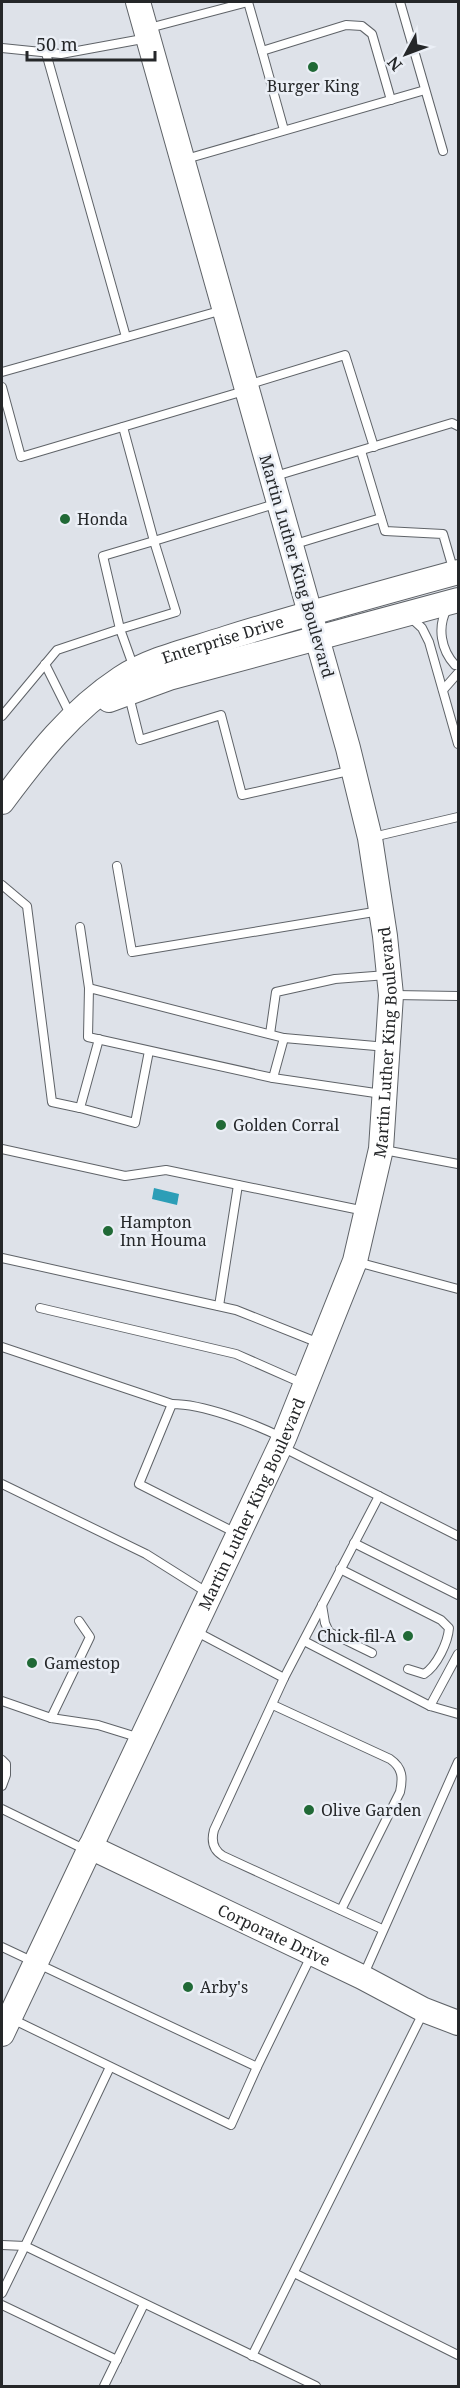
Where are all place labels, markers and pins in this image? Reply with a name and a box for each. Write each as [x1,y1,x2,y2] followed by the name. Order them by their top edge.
[306,60,320,74] marker: Burger King
[267,75,360,97] place label: Burger King
[77,508,128,530] place label: Honda
[58,512,72,526] marker: Honda
[233,1114,339,1136] place label: Golden Corral
[214,1118,228,1132] marker: Golden Corral
[120,1211,207,1251] place label: Hampton Inn Houma
[101,1224,115,1238] marker: Hampton Inn Houma
[317,1625,397,1647] place label: Chick-fil-A
[401,1629,415,1643] marker: Chick-fil-A
[44,1652,120,1674] place label: Gamestop
[25,1656,39,1670] marker: Gamestop
[321,1799,422,1821] place label: Olive Garden
[302,1803,316,1817] marker: Olive Garden
[200,1976,248,1998] place label: Arby's
[181,1980,195,1994] marker: Arby's

